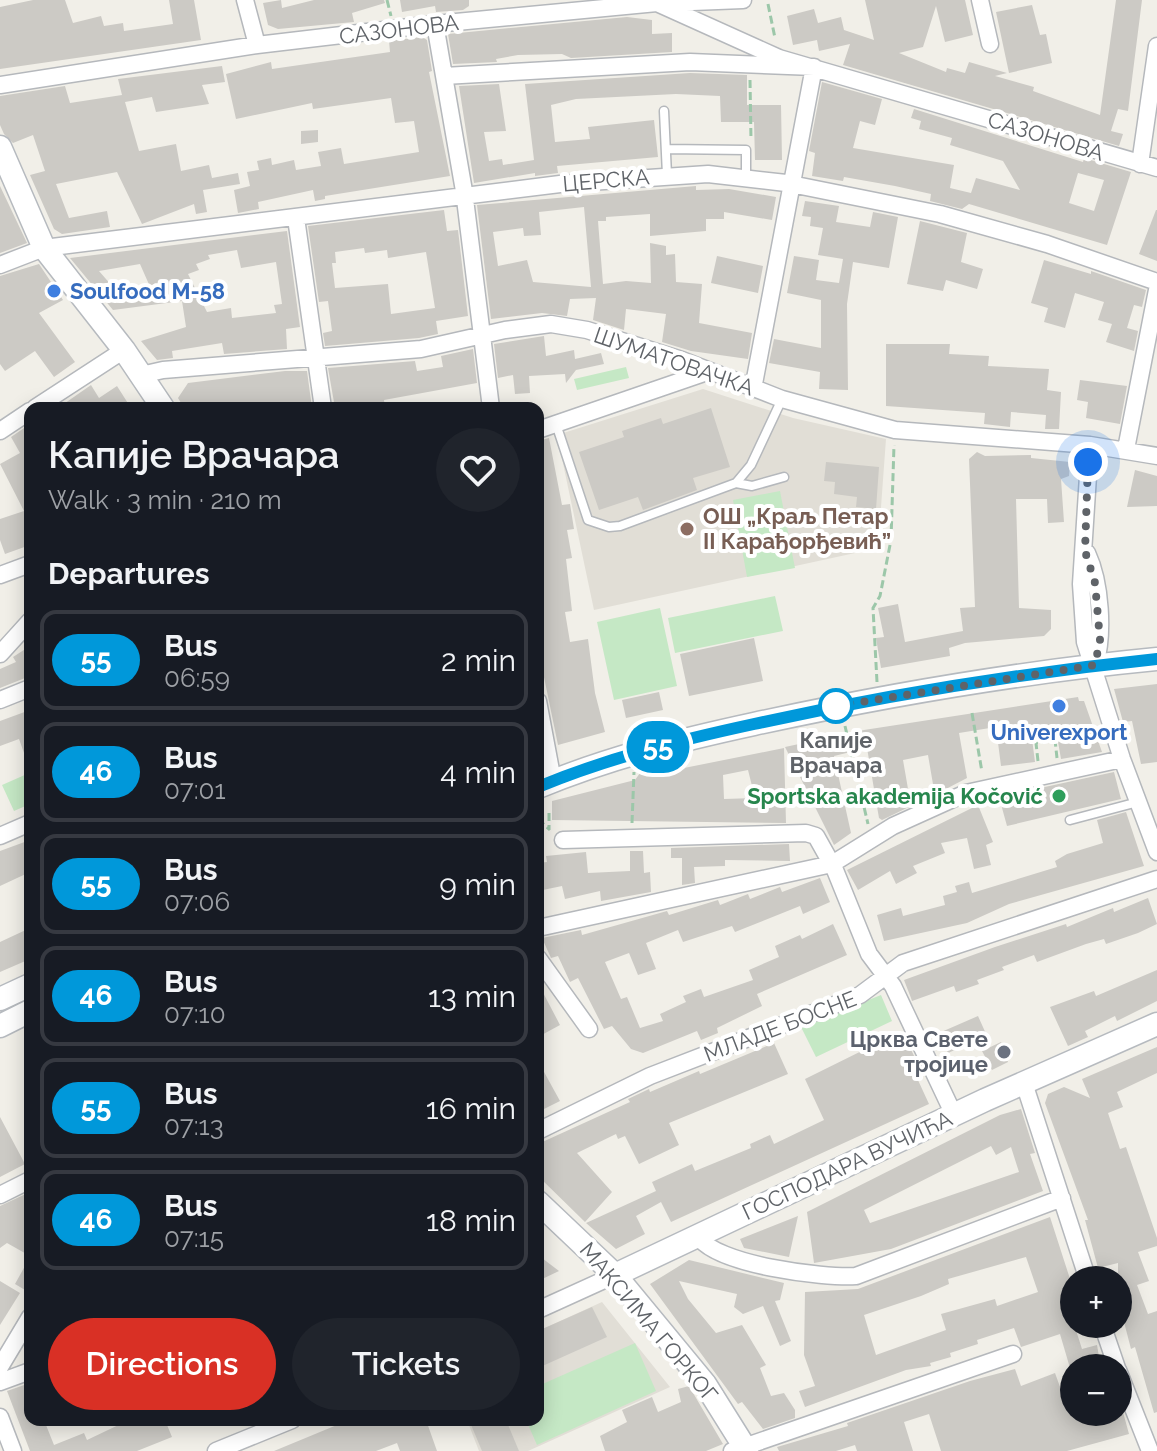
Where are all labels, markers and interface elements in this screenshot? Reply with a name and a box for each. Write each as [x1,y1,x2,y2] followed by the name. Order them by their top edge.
[338,9,460,49] street label: САЗОНОВА
[985,106,1107,166] street label: САЗОНОВА
[561,163,651,197] street label: ЦЕРСКА
[70,278,225,304] place label: Soulfood M-58
[45,282,63,300] marker: Soulfood M-58
[591,321,757,401] street label: ШУМАТОВАЧКА
[436,428,520,512] button: heart
[48,432,340,477] text: Капије Врачара
[1068,442,1108,482] your location
[48,485,282,515] text: Walk · 3 min · 210 m
[703,503,891,554] place label: ОШ „Краљ Петар II Карађорђевић”
[678,520,696,538] marker: ОШ „Краљ Петар II Карађорђевић”
[48,556,210,591] text: Departures
[164,628,218,663] text: Bus
[80,643,112,676] text: 55
[441,643,516,678] text: 2 min
[164,663,230,693] text: 06:59
[819,689,853,723] marker: Капије Врачара
[1050,697,1068,715] marker: Univerexport
[990,719,1128,745] place label: Univerexport
[622,721,694,773] line badge: 55
[790,727,882,778] place label: Капије Врачара
[642,730,674,763] text: 55
[164,740,218,775] text: Bus
[80,755,112,788] text: 46
[440,755,516,790] text: 4 min
[164,775,226,805] text: 07:01
[747,783,1043,809] place label: Sportska akademija Kočović
[1050,787,1068,805] marker: Sportska akademija Kočović
[164,852,218,887] text: Bus
[80,867,112,900] text: 55
[439,867,516,902] text: 9 min
[164,887,230,917] text: 07:06
[164,964,218,999] text: Bus
[80,979,112,1012] text: 46
[428,979,516,1014] text: 13 min
[700,985,860,1067] street label: МЛАДЕ БОСНЕ
[164,999,226,1029] text: 07:10
[850,1026,988,1077] place label: Црква Свете тројице
[995,1043,1013,1061] marker: Црква Свете тројице
[164,1076,218,1111] text: Bus
[80,1091,112,1124] text: 55
[426,1091,516,1126] text: 16 min
[738,1105,956,1225] street label: ГОСПОДАРА ВУЧИЋА
[164,1111,224,1141] text: 07:13
[164,1188,218,1223] text: Bus
[80,1203,112,1236] text: 46
[426,1203,516,1238] text: 18 min
[164,1223,224,1253] text: 07:15
[575,1237,723,1407] street label: МАКСИМА ГОРКОГ
[1060,1266,1132,1426] map controls
[1060,1266,1132,1338] button: +
[48,1318,276,1410] button: Directions
[292,1318,520,1410] button: Tickets
[1060,1354,1132,1426] button: −

